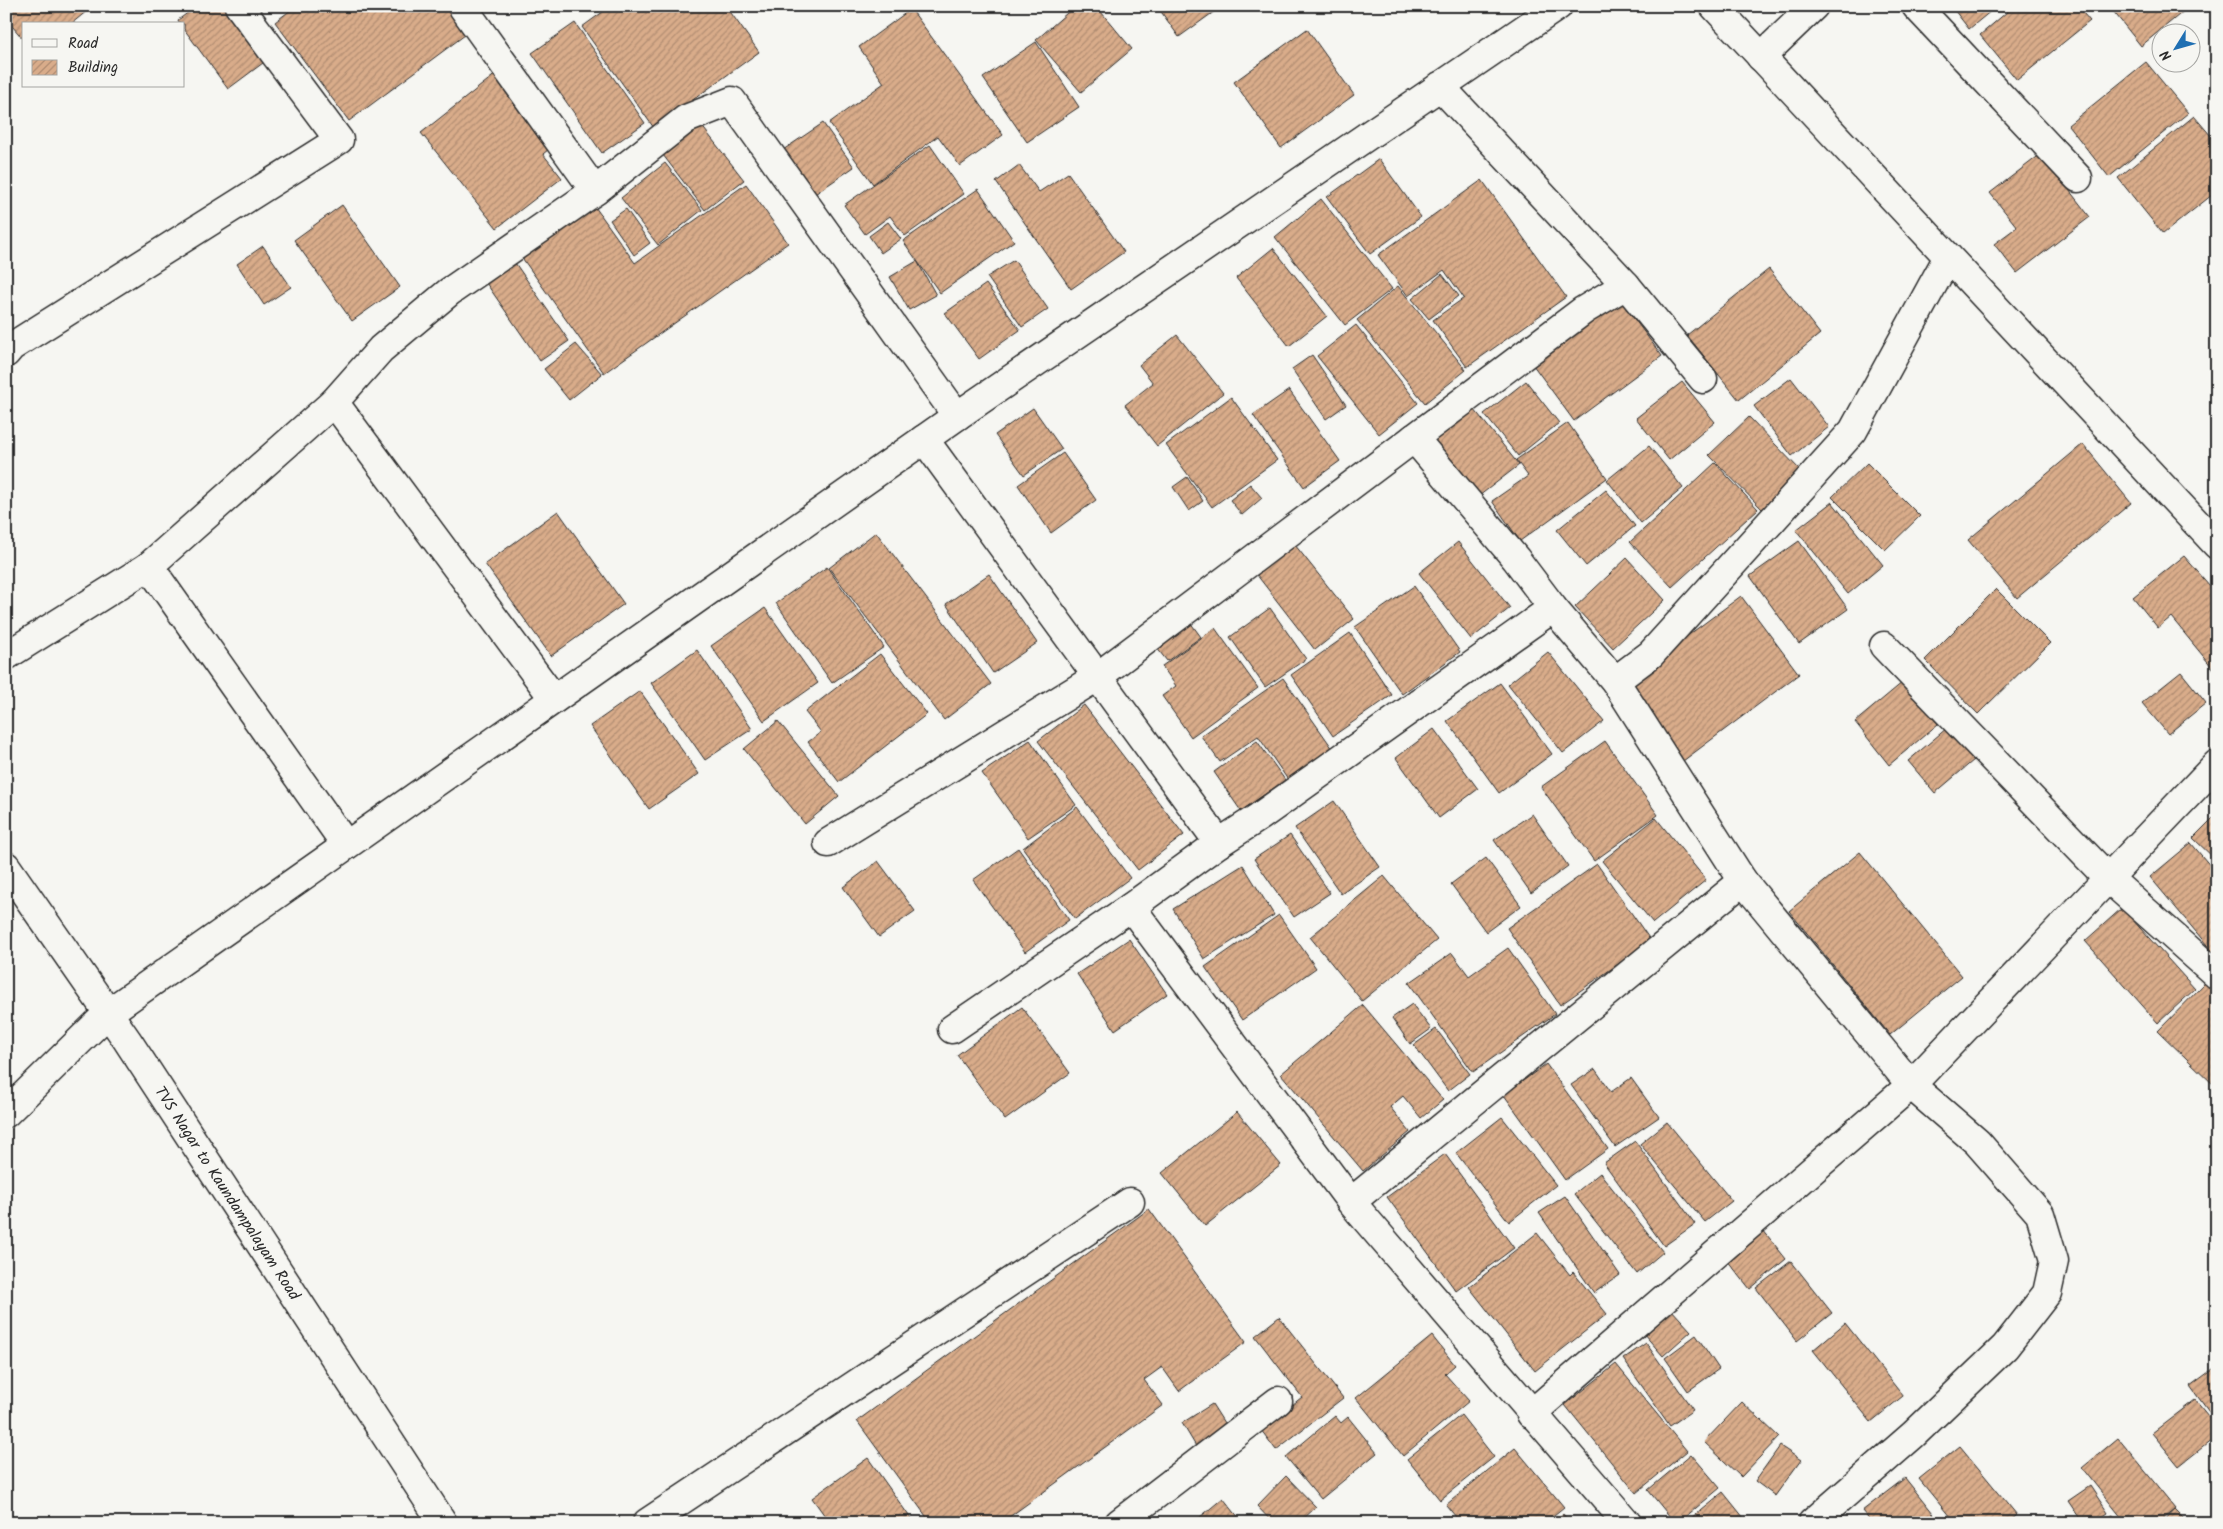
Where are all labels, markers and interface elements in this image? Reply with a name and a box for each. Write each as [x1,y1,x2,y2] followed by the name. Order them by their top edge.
[22,22,185,88] legend
[2150,22,2200,72] north arrow
[68,32,99,56] text: Road
[2155,45,2178,65] text: N
[68,56,118,80] text: Building
[148,1081,307,1306] street label: TVS Nagar to Kaundampalayam Road

